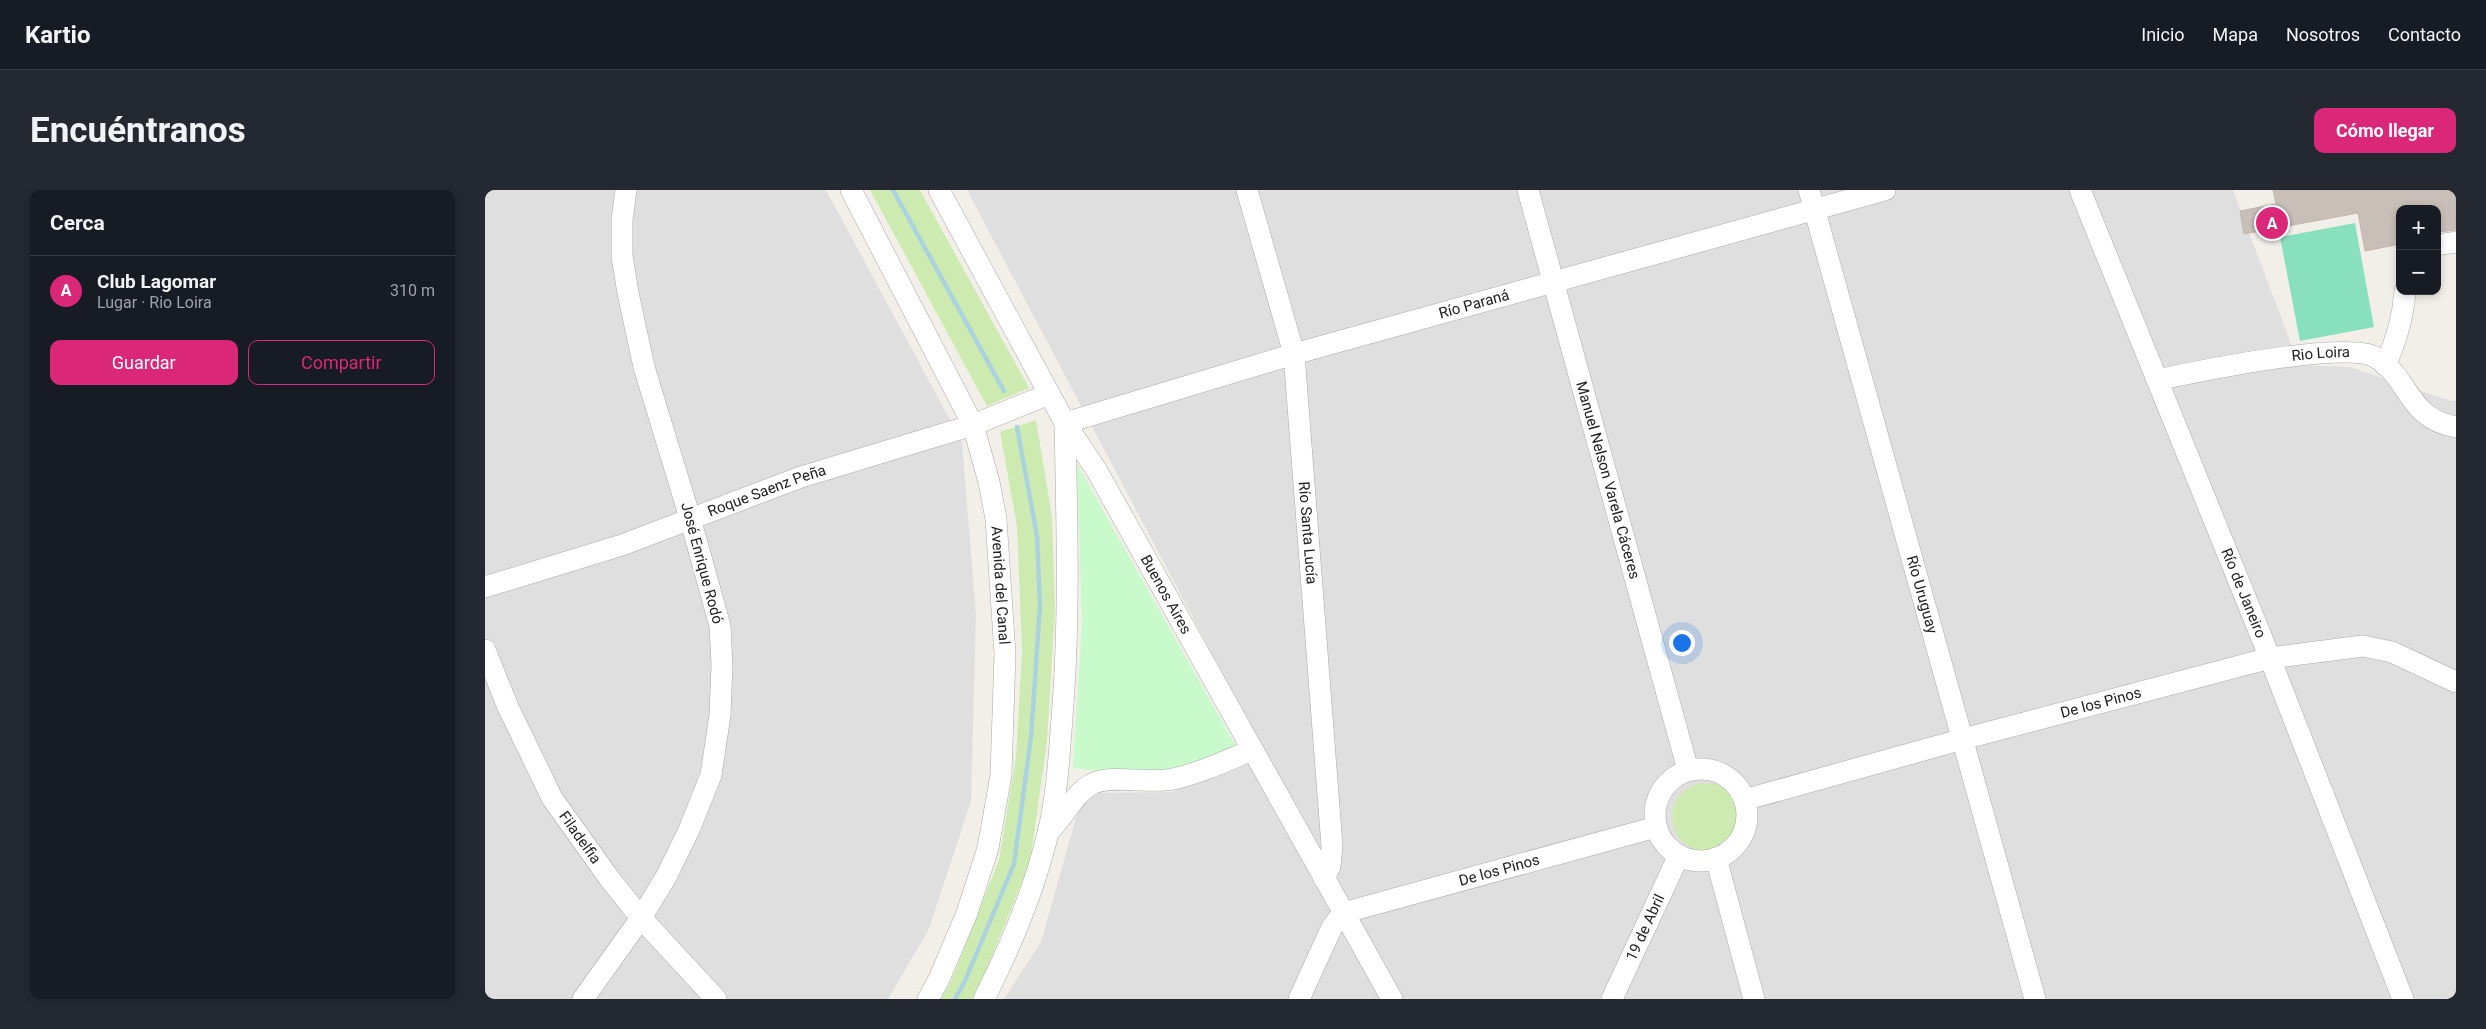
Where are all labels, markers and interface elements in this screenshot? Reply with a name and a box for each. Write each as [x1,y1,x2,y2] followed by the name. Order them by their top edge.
[25,21,91,49] text: Kartio
[2141,24,2185,45] text: Inicio
[2213,24,2258,45] text: Mapa
[2286,24,2360,45] text: Nosotros
[2388,24,2461,45] text: Contacto
[2314,108,2456,153] button: Cómo llegar
[30,110,246,151] text: Encuéntranos
[2256,204,2288,242] pin: A
[2396,205,2441,295] map controls
[2396,205,2441,250] button: +
[50,211,105,235] text: Cerca
[2396,250,2441,295] button: −
[97,270,216,293] text: Club Lagomar
[61,281,71,300] text: A
[390,281,435,300] text: 310 m
[1437,286,1511,322] street label: Río Paraná
[97,293,212,312] text: Lugar · Rio Loira
[50,340,238,385] button: Guardar
[248,340,435,385] button: Compartir
[2291,343,2350,365] street label: Rio Loira
[1572,379,1644,581] street label: Manuel Nelson Varela Cáceres
[705,461,828,521] street label: Roque Saenz Peña
[1295,481,1321,585] street label: Río Santa Lucía
[677,500,727,626] street label: José Enrique Rodó
[987,525,1013,645] street label: Avenida del Canal
[2217,546,2270,641] street label: Río de Janeiro
[1137,552,1195,637] street label: Buenos Aires
[1903,553,1941,636] street label: Río Uruguay
[1669,630,1695,656] your location
[2059,683,2143,722] street label: De los Pinos
[555,808,605,867] street label: Filadelfia
[1457,850,1542,890] street label: De los Pinos
[1622,891,1669,964] street label: 19 de Abril

